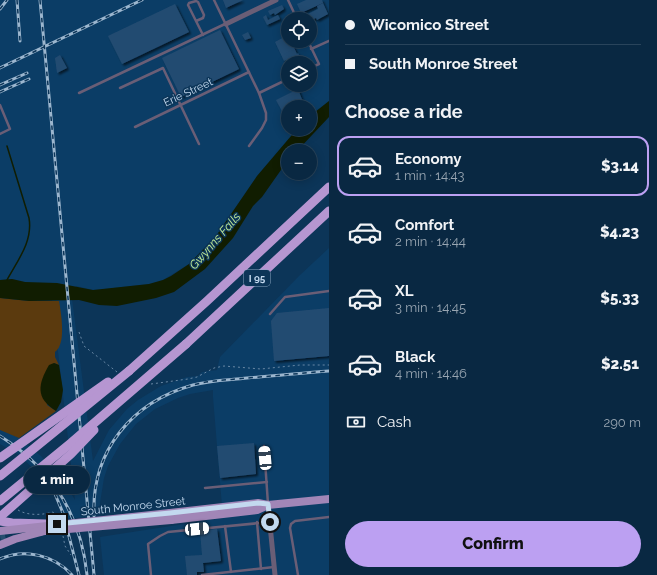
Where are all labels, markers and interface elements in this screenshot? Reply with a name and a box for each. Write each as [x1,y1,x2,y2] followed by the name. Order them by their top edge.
[281,12,317,180] map controls
[281,12,317,48] button: locate
[369,16,489,34] text: Wicomico Street
[369,55,517,73] text: South Monroe Street
[281,56,317,92] button: layers
[162,75,215,109] street label: Erie Street
[281,100,317,136] button: +
[345,101,463,122] text: Choose a ride
[281,144,317,180] button: −
[347,148,383,184] icon: car
[395,150,462,168] text: Economy
[601,157,639,175] text: $3.14
[395,168,464,183] text: 1 min · 14:43
[187,209,244,272] water label: Gwynns Falls
[347,214,383,250] icon: car
[395,216,454,234] text: Comfort
[600,223,639,241] text: $4.23
[395,234,466,249] text: 2 min · 14:44
[244,270,270,286] road number: I 95
[347,280,383,316] icon: car
[395,282,413,300] text: XL
[600,289,639,307] text: $5.33
[395,300,466,315] text: 3 min · 14:45
[347,346,383,382] icon: car
[395,348,435,366] text: Black
[601,355,639,373] text: $2.51
[395,366,467,381] text: 4 min · 14:46
[345,411,367,433] icon: cash
[377,413,411,431] text: Cash
[603,415,641,430] text: 290 m
[258,446,272,470] car
[24,466,90,494] callout: 1 min
[40,472,74,487] text: 1 min
[80,495,186,518] street label: South Monroe Street
[261,513,279,531] route start
[48,515,66,533] route end
[345,521,641,567] button: Confirm
[184,522,210,536] car

